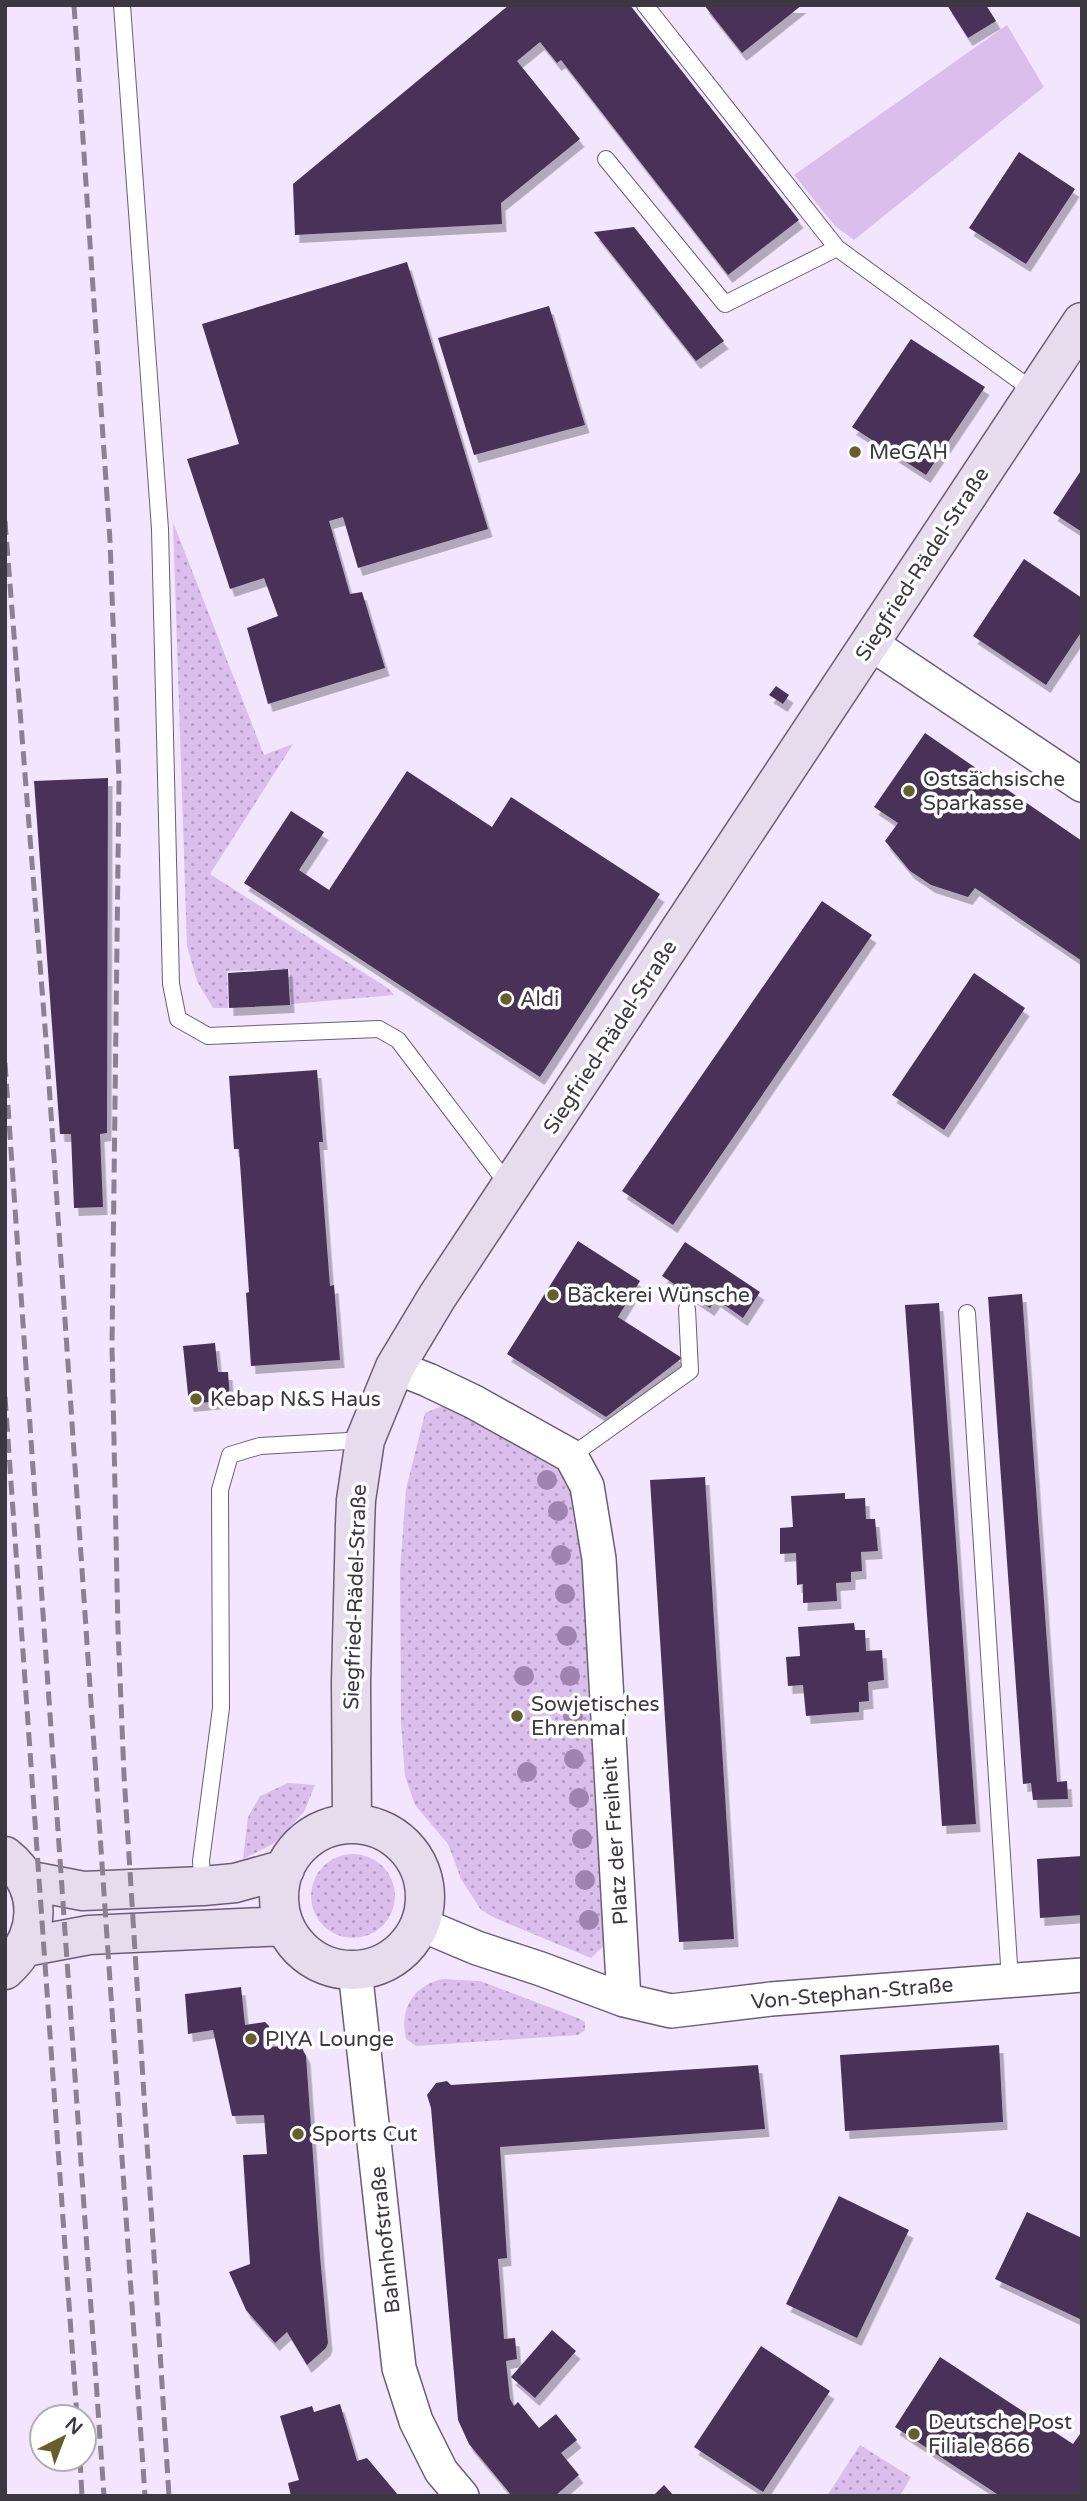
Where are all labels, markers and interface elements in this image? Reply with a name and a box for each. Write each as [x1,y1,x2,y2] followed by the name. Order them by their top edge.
[869,440,948,465] place label: MeGAH
[847,444,863,460] marker: MeGAH
[850,463,994,666] street label: Siegfried-Rädel-Straße
[923,767,1065,816] place label: Ostsächsische Sparkasse
[901,783,917,799] marker: Ostsächsische Sparkasse
[538,936,682,1139] street label: Siegfried-Rädel-Straße
[520,987,559,1012] place label: Aldi
[498,991,514,1007] marker: Aldi
[567,1283,750,1308] place label: Bäckerei Wünsche
[545,1287,561,1303] marker: Bäckerei Wünsche
[210,1387,381,1412] place label: Kebap N&S Haus
[188,1391,204,1407] marker: Kebap N&S Haus
[339,1484,372,1710] street label: Siegfried-Rädel-Straße
[531,1692,660,1741] place label: Sowjetisches Ehrenmal
[509,1708,525,1724] marker: Sowjetisches Ehrenmal
[597,1756,634,1926] street label: Platz der Freiheit
[750,1972,954,2015] street label: Von-Stephan-Straße
[265,2027,394,2052] place label: PIYA Lounge
[243,2031,259,2047] marker: PIYA Lounge
[312,2122,418,2147] place label: Sports Cut
[290,2126,306,2142] marker: Sports Cut
[365,2165,406,2315] street label: Bahnhofstraße
[28,2403,98,2473] north arrow
[928,2410,1072,2459] place label: Deutsche Post Filiale 866
[61,2413,87,2439] text: N
[906,2426,922,2442] marker: Deutsche Post Filiale 866

